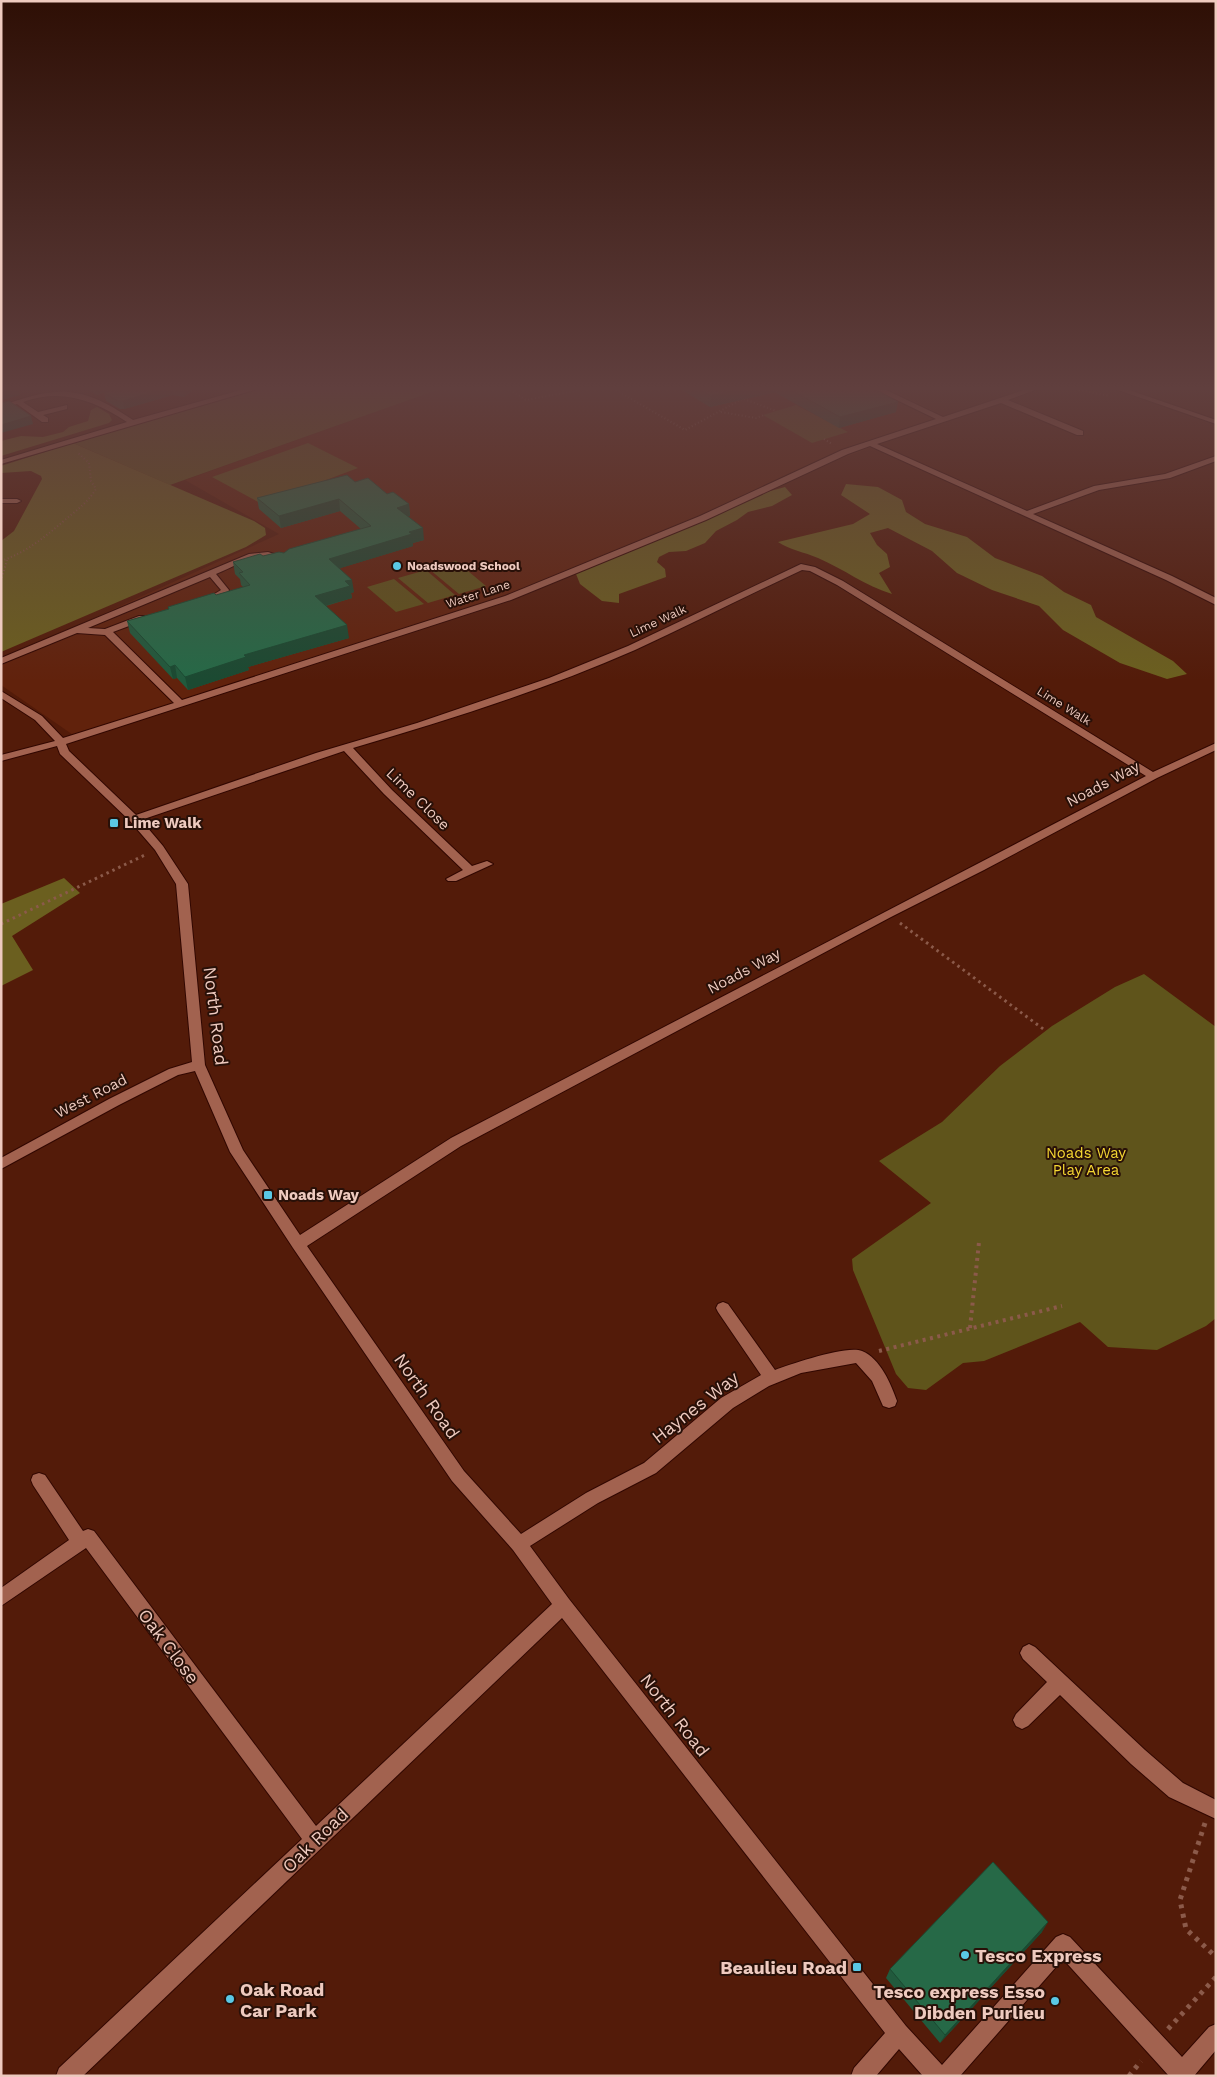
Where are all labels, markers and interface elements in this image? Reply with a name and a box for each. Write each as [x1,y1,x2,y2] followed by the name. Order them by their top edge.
[407,559,520,573] place label: Noadswood School
[391,560,403,572] marker: Noadswood School
[444,577,512,611] street label: Water Lane
[627,602,689,640] street label: Lime Walk
[1034,684,1094,728] street label: Lime Walk
[1063,757,1143,811] street label: Noads Way
[382,764,454,834] street label: Lime Close
[124,814,202,832] place label: Lime Walk
[108,817,120,829] marker: Lime Walk
[704,944,784,998] street label: Noads Way
[200,965,232,1067] street label: North Road
[52,1070,130,1122] street label: West Road
[1046,1144,1126,1179] park label: Noads Way Play Area
[278,1186,360,1204] place label: Noads Way
[262,1189,274,1201] marker: Noads Way
[390,1349,464,1443] street label: North Road
[647,1366,743,1447] street label: Haynes Way
[134,1604,204,1688] street label: Oak Close
[636,1669,714,1761] street label: North Road
[278,1803,352,1877] street label: Oak Road
[975,1945,1102,1966] place label: Tesco Express
[959,1949,971,1961] marker: Tesco Express
[720,1957,847,1978] place label: Beaulieu Road
[851,1961,863,1973] marker: Beaulieu Road
[240,1979,324,2021] place label: Oak Road Car Park
[873,1981,1045,2023] place label: Tesco express Esso Dibden Purlieu
[224,1993,236,2005] marker: Oak Road Car Park
[1049,1995,1061,2007] marker: Tesco express Esso Dibden Purlieu

